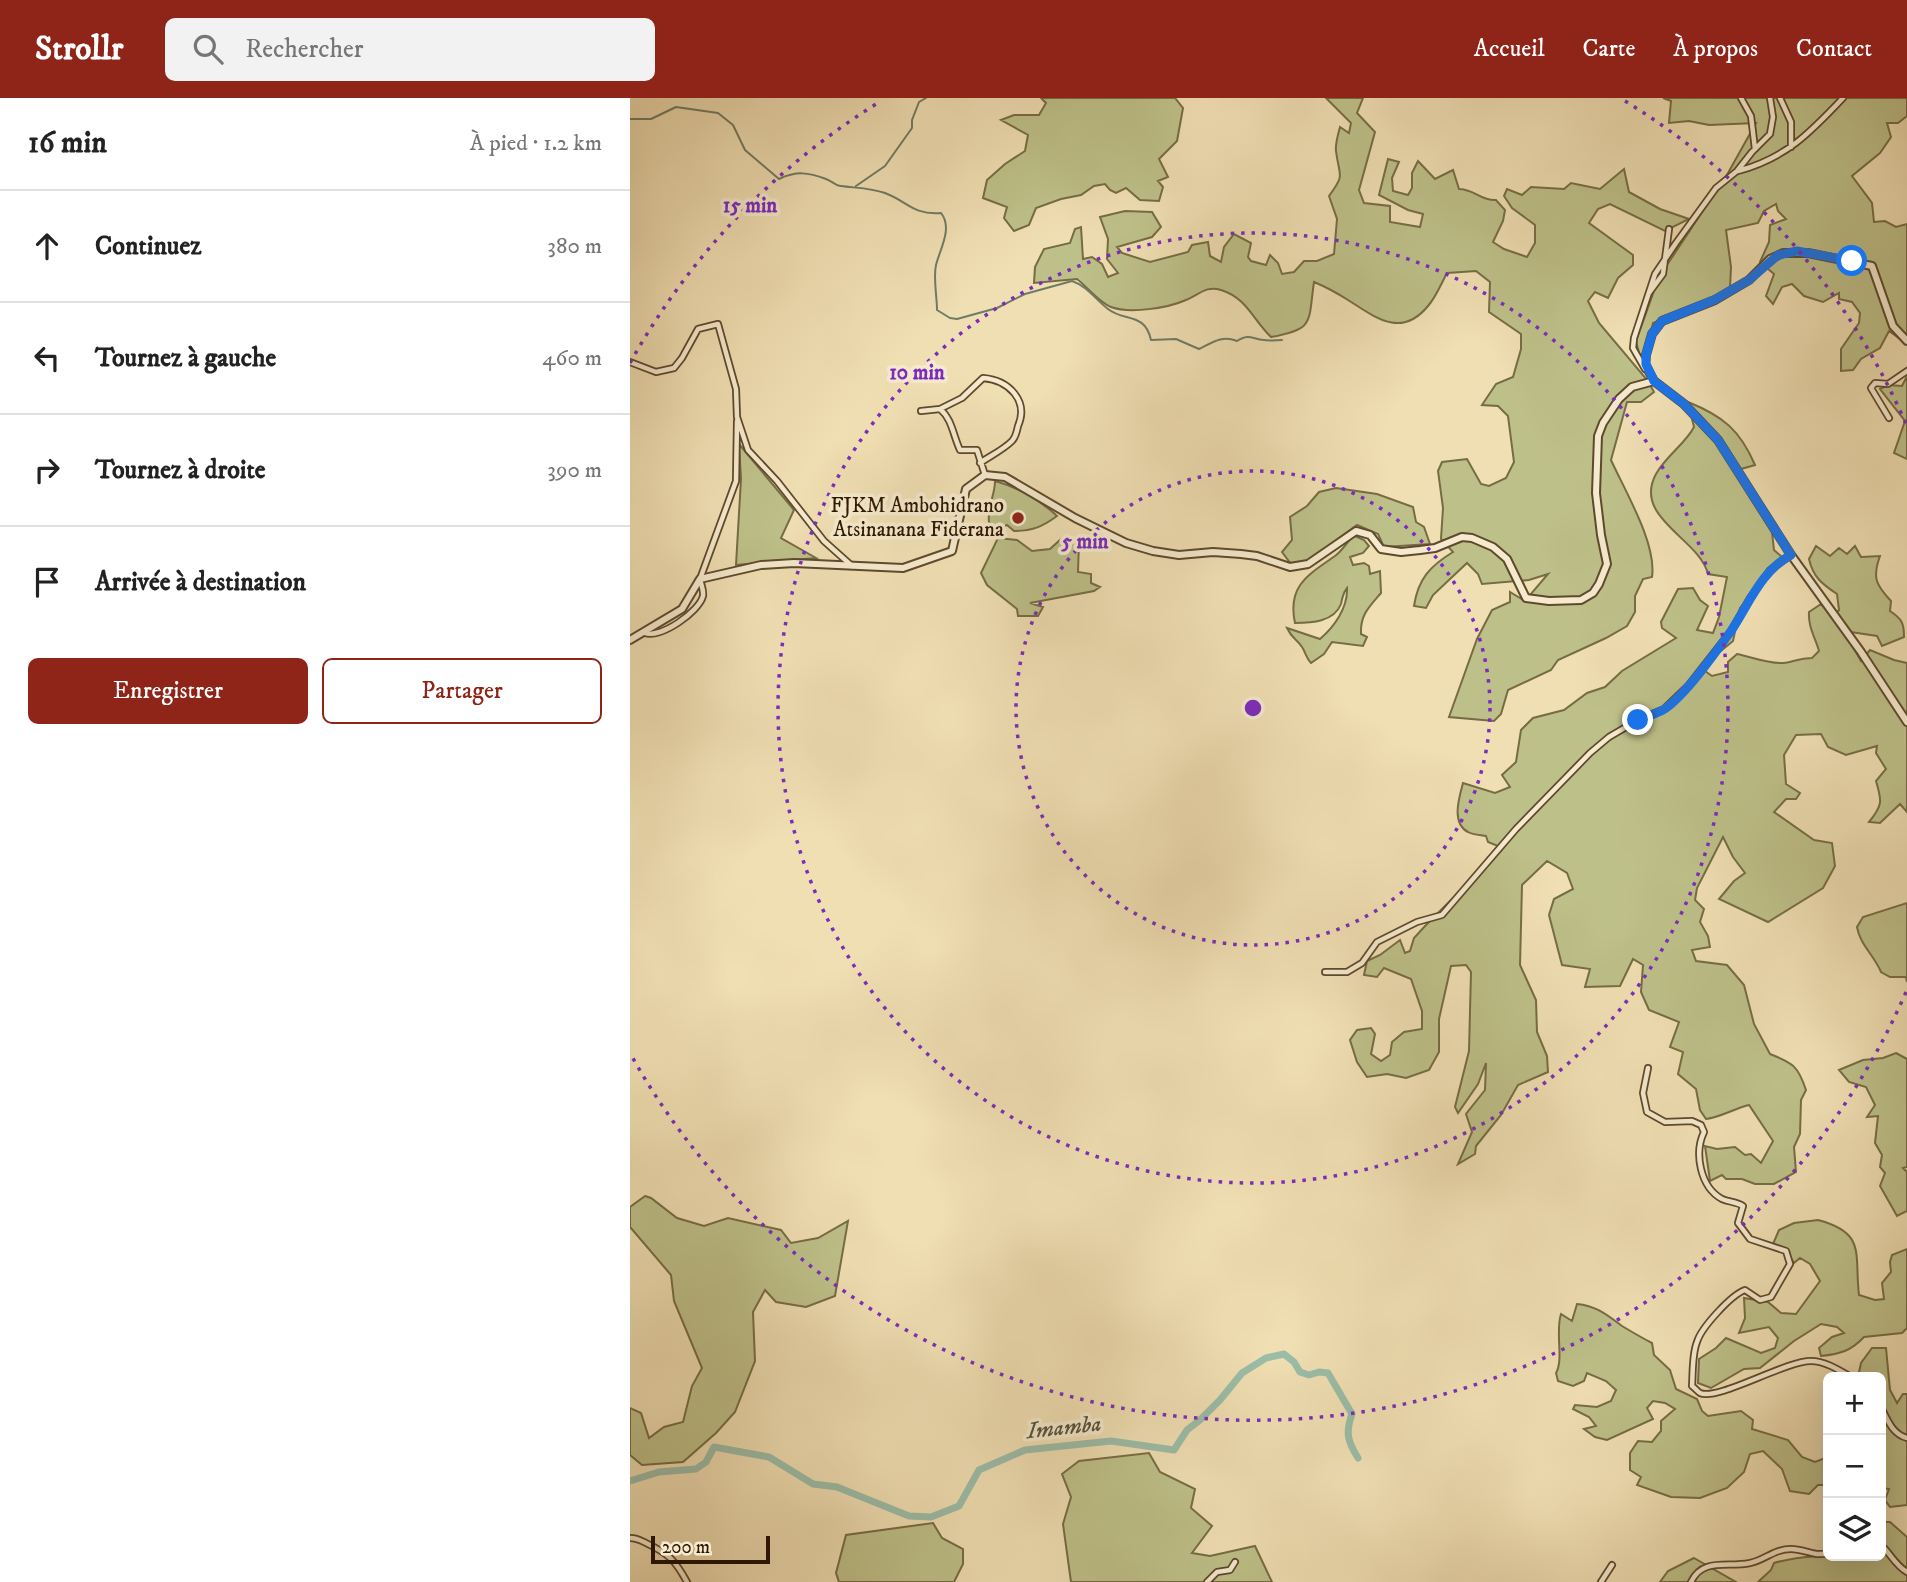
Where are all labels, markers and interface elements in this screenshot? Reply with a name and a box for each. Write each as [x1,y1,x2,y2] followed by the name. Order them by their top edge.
[165,18,655,81] search box
[35,29,123,70] text: Strollr
[189,30,227,68] icon: search
[245,33,363,66] text: Rechercher
[1474,34,1545,64] text: Accueil
[1583,34,1635,64] text: Carte
[1673,34,1758,64] text: À propos
[1796,34,1872,64] text: Contact
[28,125,107,162] text: 16 min
[470,129,602,158] text: À pied · 1.2 km
[723,193,778,219] text: 15 min
[28,227,66,265] icon: ahead
[95,230,201,263] text: Continuez
[547,232,602,261] text: 380 m
[1836,245,1867,276] route start
[28,339,66,377] icon: left
[95,342,276,375] text: Tournez à gauche
[542,344,602,373] text: 460 m
[889,360,946,386] text: 10 min
[28,451,66,489] icon: right
[95,454,266,487] text: Tournez à droite
[547,456,602,485] text: 390 m
[830,493,1004,543] place label: FJKM Ambohidrano Atsinanana Fiderana
[1010,510,1026,526] marker: FJKM Ambohidrano Atsinanana Fiderana
[1060,529,1110,555] text: 5 min
[28,563,66,601] icon: arrive
[95,566,306,599] text: Arrivée à destination
[28,658,308,724] button: Enregistrer
[322,658,602,724] button: Partager
[1241,696,1265,720] centre of rings
[1622,704,1653,735] route end
[1823,1372,1886,1561] map controls
[1823,1372,1886,1435] button: +
[1023,1410,1103,1447] water label: Imamba
[1823,1435,1886,1498] button: −
[1823,1498,1886,1561] button: layers
[651,1533,770,1565] scale bar
[662,1536,710,1559] text: 200 m

